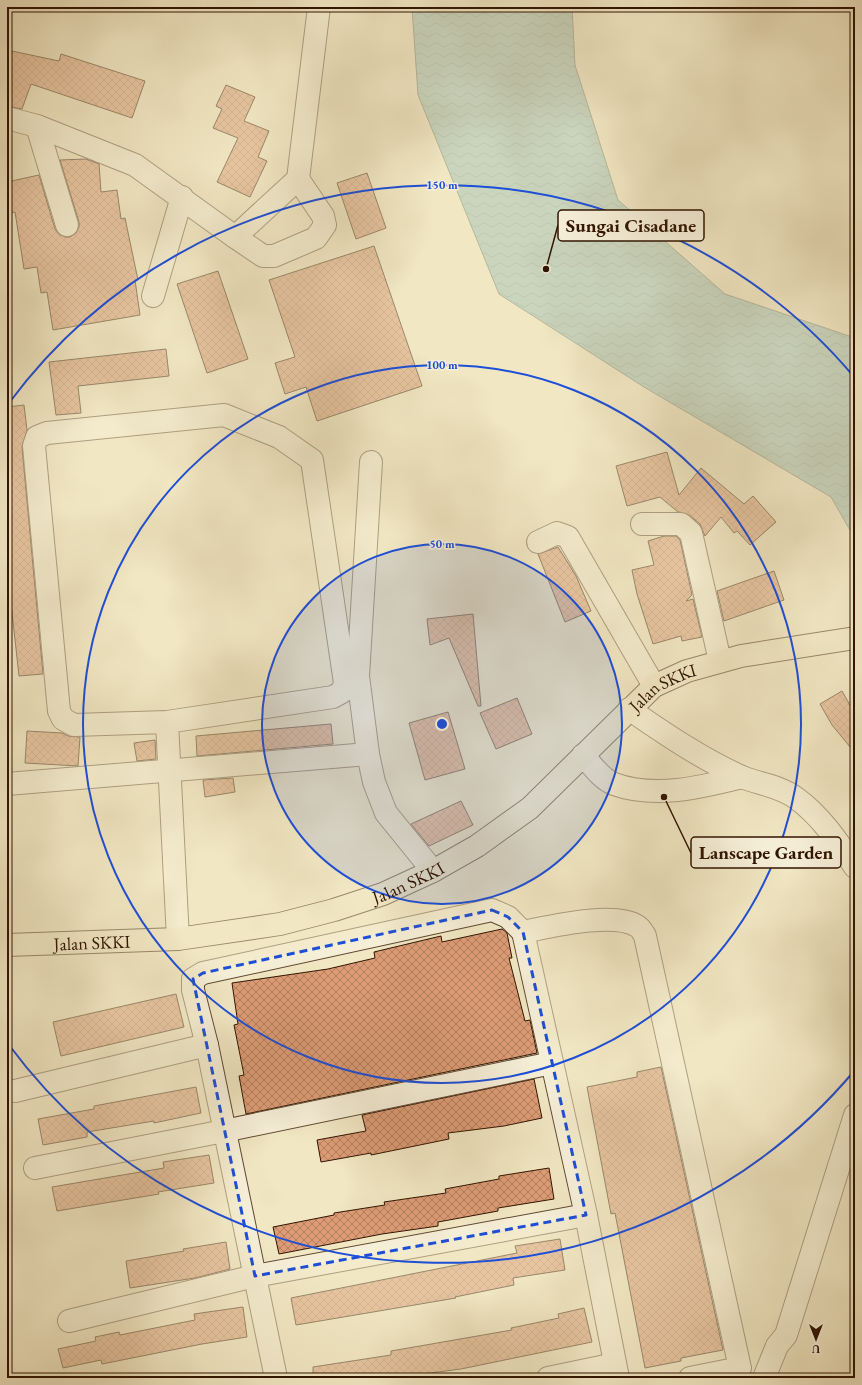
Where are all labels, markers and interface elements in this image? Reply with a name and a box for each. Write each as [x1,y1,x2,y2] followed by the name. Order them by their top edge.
[426,177,458,193] text: 150 m
[558,210,704,241] callout: Sungai Cisadane
[566,213,696,238] text: Sungai Cisadane
[426,357,458,373] text: 100 m
[429,536,455,552] text: 50 m
[622,658,699,718] street label: Jalan SKKI
[435,717,449,731] centre of rings
[691,837,841,868] callout: Lanscape Garden
[699,840,833,865] text: Lanscape Garden
[367,856,448,909] street label: Jalan SKKI
[51,929,131,955] street label: Jalan SKKI
[796,1319,836,1359] north arrow
[811,1342,820,1356] text: U

